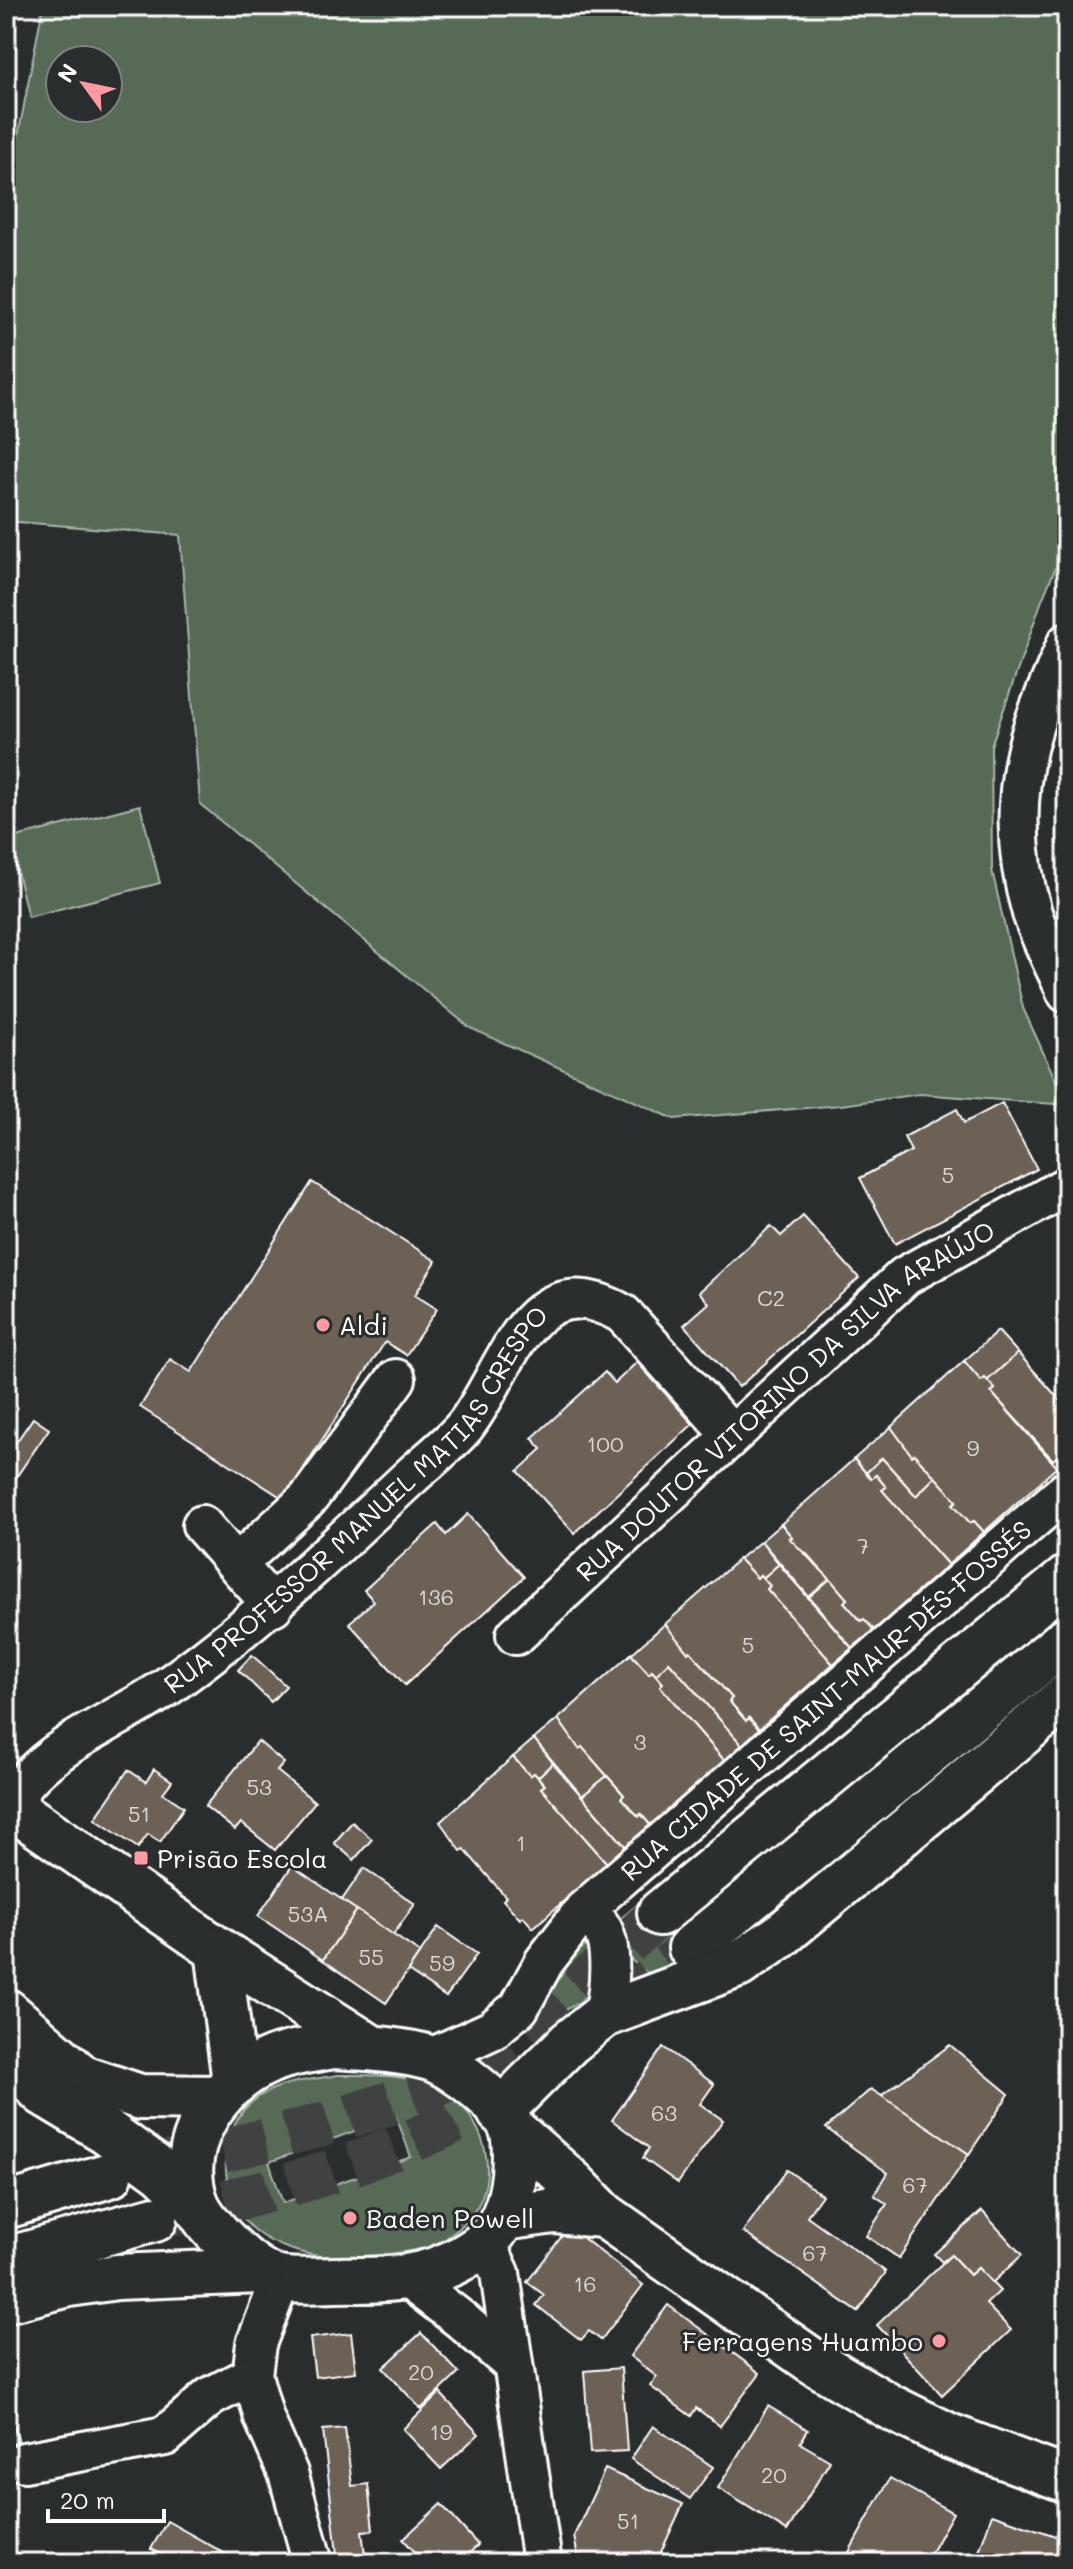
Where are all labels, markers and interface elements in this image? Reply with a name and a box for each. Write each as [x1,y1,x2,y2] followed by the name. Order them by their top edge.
[44,44,124,124] north arrow
[50,58,84,88] text: N
[942,1160,954,1189] house number: 5
[568,1213,1000,1588] street label: RUA DOUTOR VITORINO DA SILVA ARAÚJO
[757,1283,785,1312] house number: C2
[157,1298,554,1701] street label: RUA PROFESSOR MANUEL MATIAS CRESPO
[339,1308,388,1342] place label: Aldi
[314,1316,332,1334] marker: Aldi
[587,1429,623,1458] house number: 100
[966,1433,980,1462] house number: 9
[613,1512,1038,1888] street label: RUA CIDADE DE SAINT-MAUR-DÉS-FOSSÉS
[857,1531,869,1560] house number: 7
[418,1582,454,1611] house number: 136
[742,1630,754,1659] house number: 5
[634,1727,647,1756] house number: 3
[246,1772,272,1801] house number: 53
[128,1799,150,1828] house number: 51
[516,1828,526,1857] house number: 1
[157,1841,327,1875] place label: Prisão Escola
[132,1849,150,1867] marker: Prisão Escola
[288,1899,328,1928] house number: 53A
[358,1942,384,1971] house number: 55
[429,1948,455,1977] house number: 59
[651,2098,677,2127] house number: 63
[902,2170,928,2199] house number: 67
[366,2201,534,2235] place label: Baden Powell
[341,2209,359,2227] marker: Baden Powell
[802,2238,828,2267] house number: 67
[573,2269,597,2298] house number: 16
[682,2324,923,2358] place label: Ferragens Huambo
[930,2332,948,2350] marker: Ferragens Huambo
[408,2357,434,2386] house number: 20
[430,2417,452,2446] house number: 19
[761,2460,787,2489] house number: 20
[48,2473,164,2523] scale bar
[60,2484,115,2515] text: 20 m
[617,2506,639,2535] house number: 51

